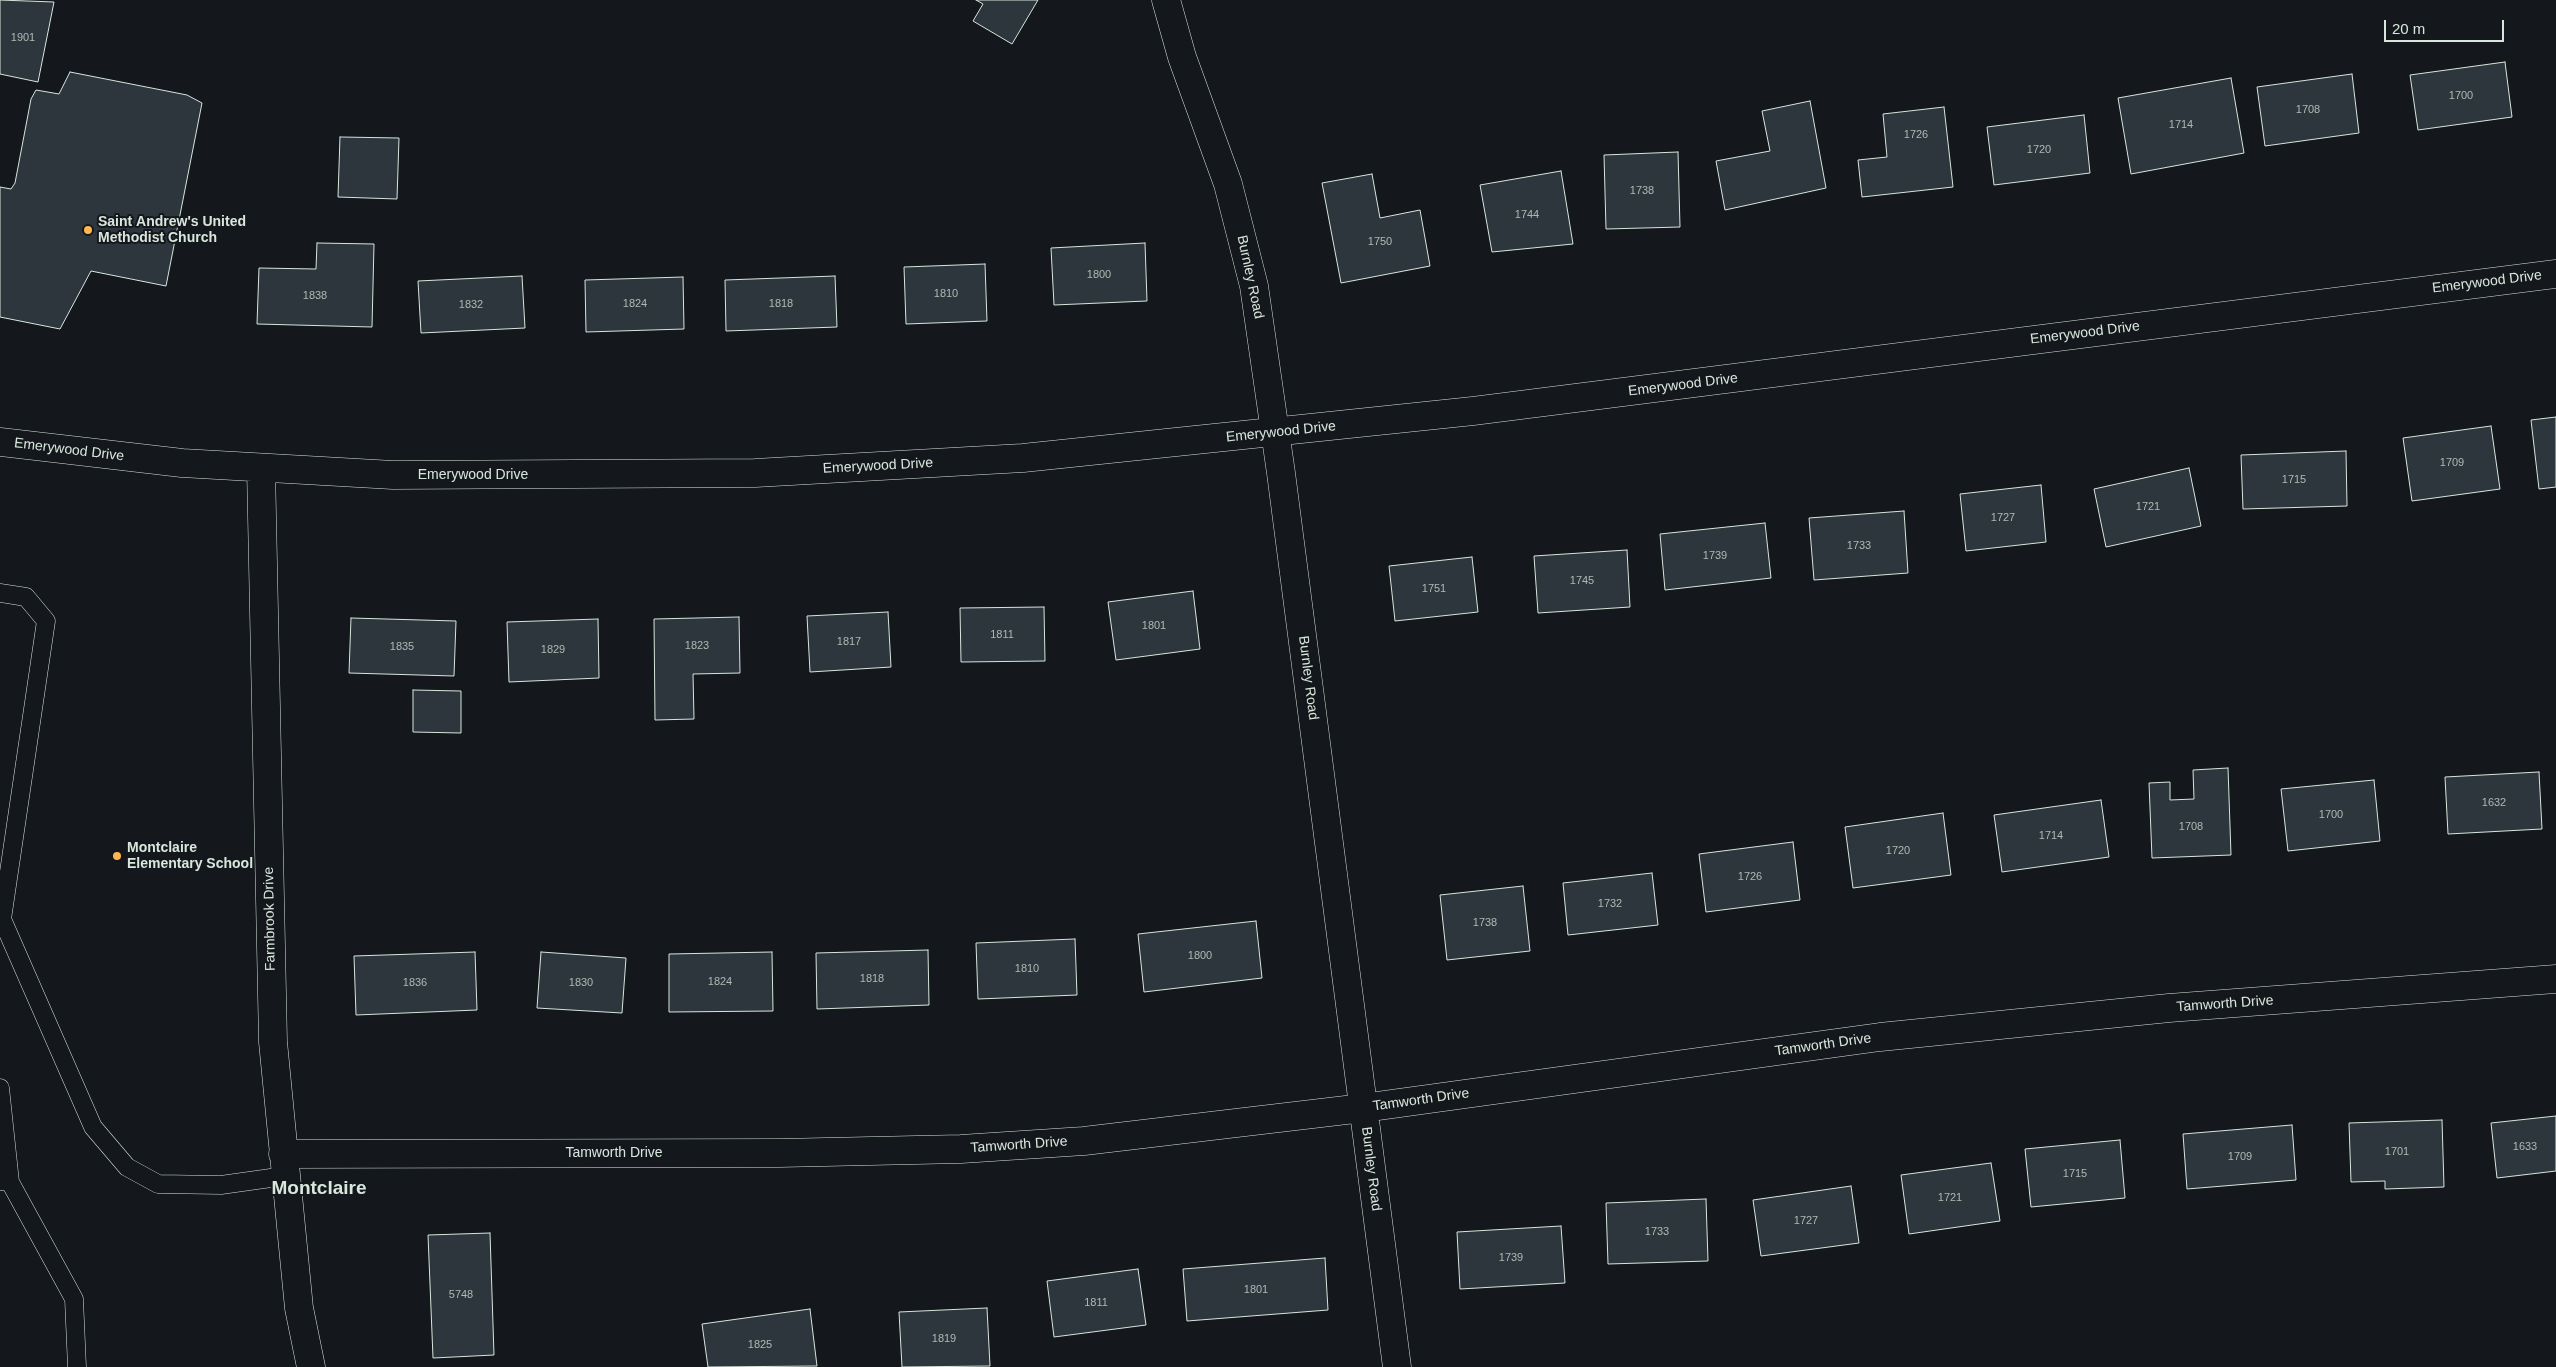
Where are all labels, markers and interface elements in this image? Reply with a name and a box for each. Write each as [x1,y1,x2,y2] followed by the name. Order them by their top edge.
[2386,10,2506,42] scale bar
[2392,20,2425,37] text: 20 m
[11,31,35,45] house number: 1901
[2449,89,2473,103] house number: 1700
[2296,103,2320,117] house number: 1708
[2169,118,2193,132] house number: 1714
[1904,128,1928,142] house number: 1726
[2027,143,2051,157] house number: 1720
[1630,184,1654,198] house number: 1738
[1515,208,1539,222] house number: 1744
[98,214,246,246] place label: Saint Andrew's United Methodist Church
[82,224,94,236] marker: Saint Andrew's United Methodist Church
[1233,234,1267,320] street label: Burnley Road
[1368,235,1392,249] house number: 1750
[2431,267,2543,297] street label: Emerywood Drive
[1087,268,1111,282] house number: 1800
[934,287,958,301] house number: 1810
[303,289,327,303] house number: 1838
[623,297,647,311] house number: 1824
[769,297,793,311] house number: 1818
[459,298,483,312] house number: 1832
[2029,318,2141,348] street label: Emerywood Drive
[1627,370,1739,400] street label: Emerywood Drive
[1225,418,1337,446] street label: Emerywood Drive
[13,435,125,465] street label: Emerywood Drive
[822,455,934,477] street label: Emerywood Drive
[2440,456,2464,470] house number: 1709
[418,467,528,483] street label: Emerywood Drive
[2282,473,2306,487] house number: 1715
[2136,500,2160,514] house number: 1721
[1991,511,2015,525] house number: 1727
[1847,539,1871,553] house number: 1733
[1703,549,1727,563] house number: 1739
[1570,574,1594,588] house number: 1745
[1422,582,1446,596] house number: 1751
[1142,619,1166,633] house number: 1801
[990,628,1014,642] house number: 1811
[837,635,861,649] house number: 1817
[1294,635,1322,721] street label: Burnley Road
[685,639,709,653] house number: 1823
[390,640,414,654] house number: 1835
[541,643,565,657] house number: 1829
[2482,796,2506,810] house number: 1632
[2319,808,2343,822] house number: 1700
[2179,820,2203,834] house number: 1708
[2039,829,2063,843] house number: 1714
[127,840,253,872] place label: Montclaire Elementary School
[1886,844,1910,858] house number: 1720
[111,850,123,862] marker: Montclaire Elementary School
[261,867,279,971] street label: Farmbrook Drive
[1738,870,1762,884] house number: 1726
[1598,897,1622,911] house number: 1732
[1473,916,1497,930] house number: 1738
[1188,949,1212,963] house number: 1800
[1015,962,1039,976] house number: 1810
[860,972,884,986] house number: 1818
[708,975,732,989] house number: 1824
[403,976,427,990] house number: 1836
[569,976,593,990] house number: 1830
[2176,992,2274,1016] street label: Tamworth Drive
[1774,1030,1872,1060] street label: Tamworth Drive
[1372,1085,1470,1115] street label: Tamworth Drive
[1357,1126,1385,1212] street label: Burnley Road
[970,1133,1068,1157] street label: Tamworth Drive
[2513,1140,2537,1154] house number: 1633
[565,1145,663,1161] street label: Tamworth Drive
[2385,1145,2409,1159] house number: 1701
[2228,1150,2252,1164] house number: 1709
[2063,1167,2087,1181] house number: 1715
[271,1178,367,1200] district label: Montclaire
[1938,1191,1962,1205] house number: 1721
[1794,1214,1818,1228] house number: 1727
[1645,1225,1669,1239] house number: 1733
[1499,1251,1523,1265] house number: 1739
[1244,1283,1268,1297] house number: 1801
[449,1288,473,1302] house number: 5748
[1084,1296,1108,1310] house number: 1811
[932,1332,956,1346] house number: 1819
[748,1338,772,1352] house number: 1825

